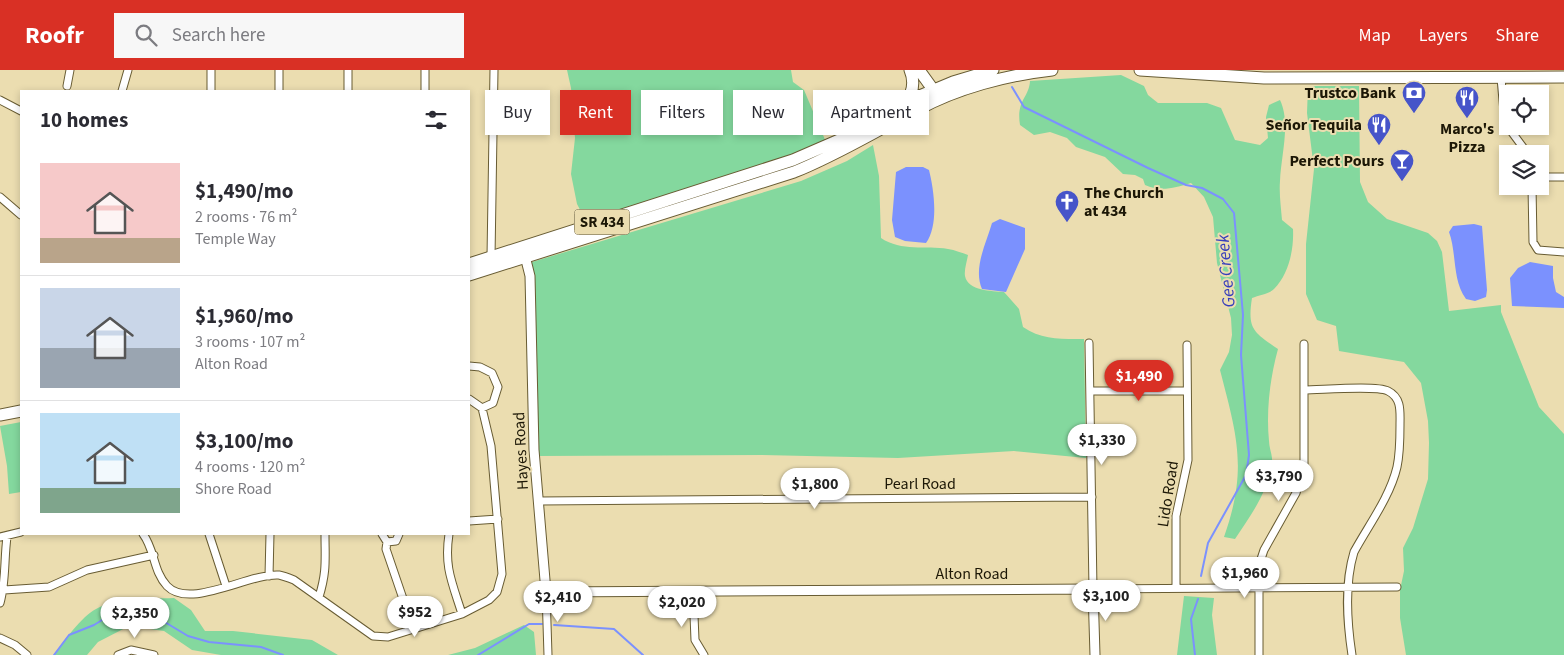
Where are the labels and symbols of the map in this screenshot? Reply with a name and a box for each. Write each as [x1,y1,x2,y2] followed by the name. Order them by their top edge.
[1401,80,1427,114] bank icon: Trustco Bank
[1305,82,1396,104] place label: Trustco Bank
[1454,85,1480,119] restaurant icon: Marco's Pizza
[1366,112,1392,146] restaurant icon: Señor Tequila
[1266,114,1362,136] place label: Señor Tequila
[1440,118,1494,158] place label: Marco's Pizza
[1389,148,1415,182] bar icon: Perfect Pours
[1289,150,1384,172] place label: Perfect Pours
[1084,182,1164,222] place label: The Church at 434
[1054,189,1080,223] church icon: The Church at 434
[574,210,630,234] road number: SR 434
[1210,233,1242,309] water label: Gee Creek
[1098,360,1180,402] pin: $1,490
[508,411,534,491] street label: Hayes Road
[1061,424,1143,466] pin: $1,330
[1152,459,1184,529] street label: Lido Road
[1238,460,1320,502] pin: $3,790
[774,468,856,510] pin: $1,800
[884,473,956,495] street label: Pearl Road
[1204,556,1286,599] pin: $1,960
[936,563,1008,585] street label: Alton Road
[517,580,599,623] pin: $2,410
[1065,580,1147,622] pin: $3,100
[641,586,723,628] pin: $2,020
[94,596,176,639] pin: $2,350
[385,596,445,638] pin: $952

